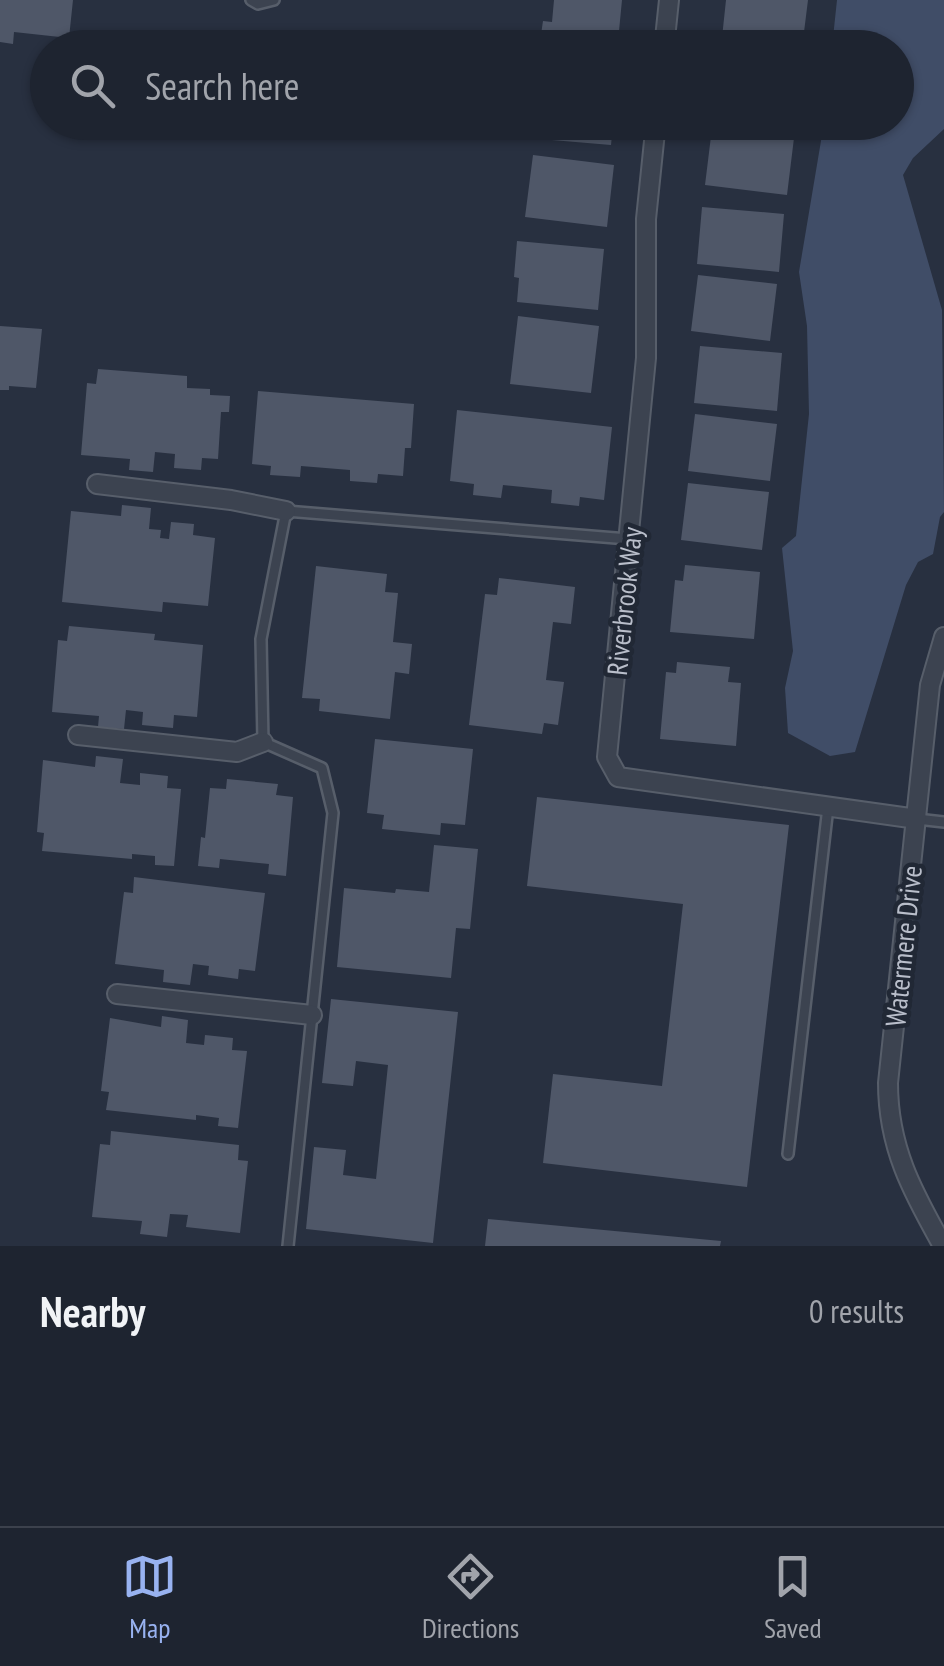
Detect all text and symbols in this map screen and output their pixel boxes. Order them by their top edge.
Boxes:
search box [30,30,914,140]
icon: search [65,58,120,113]
text: Search here [145,61,299,110]
street label: Riverbrook Way [598,525,650,677]
street label: Watermere Drive [876,864,930,1028]
text: Nearby [40,1284,145,1339]
text: 0 results [809,1290,904,1332]
tab: Map [122,1549,177,1646]
tab: Directions [422,1549,519,1646]
tab: Saved [764,1549,822,1646]

